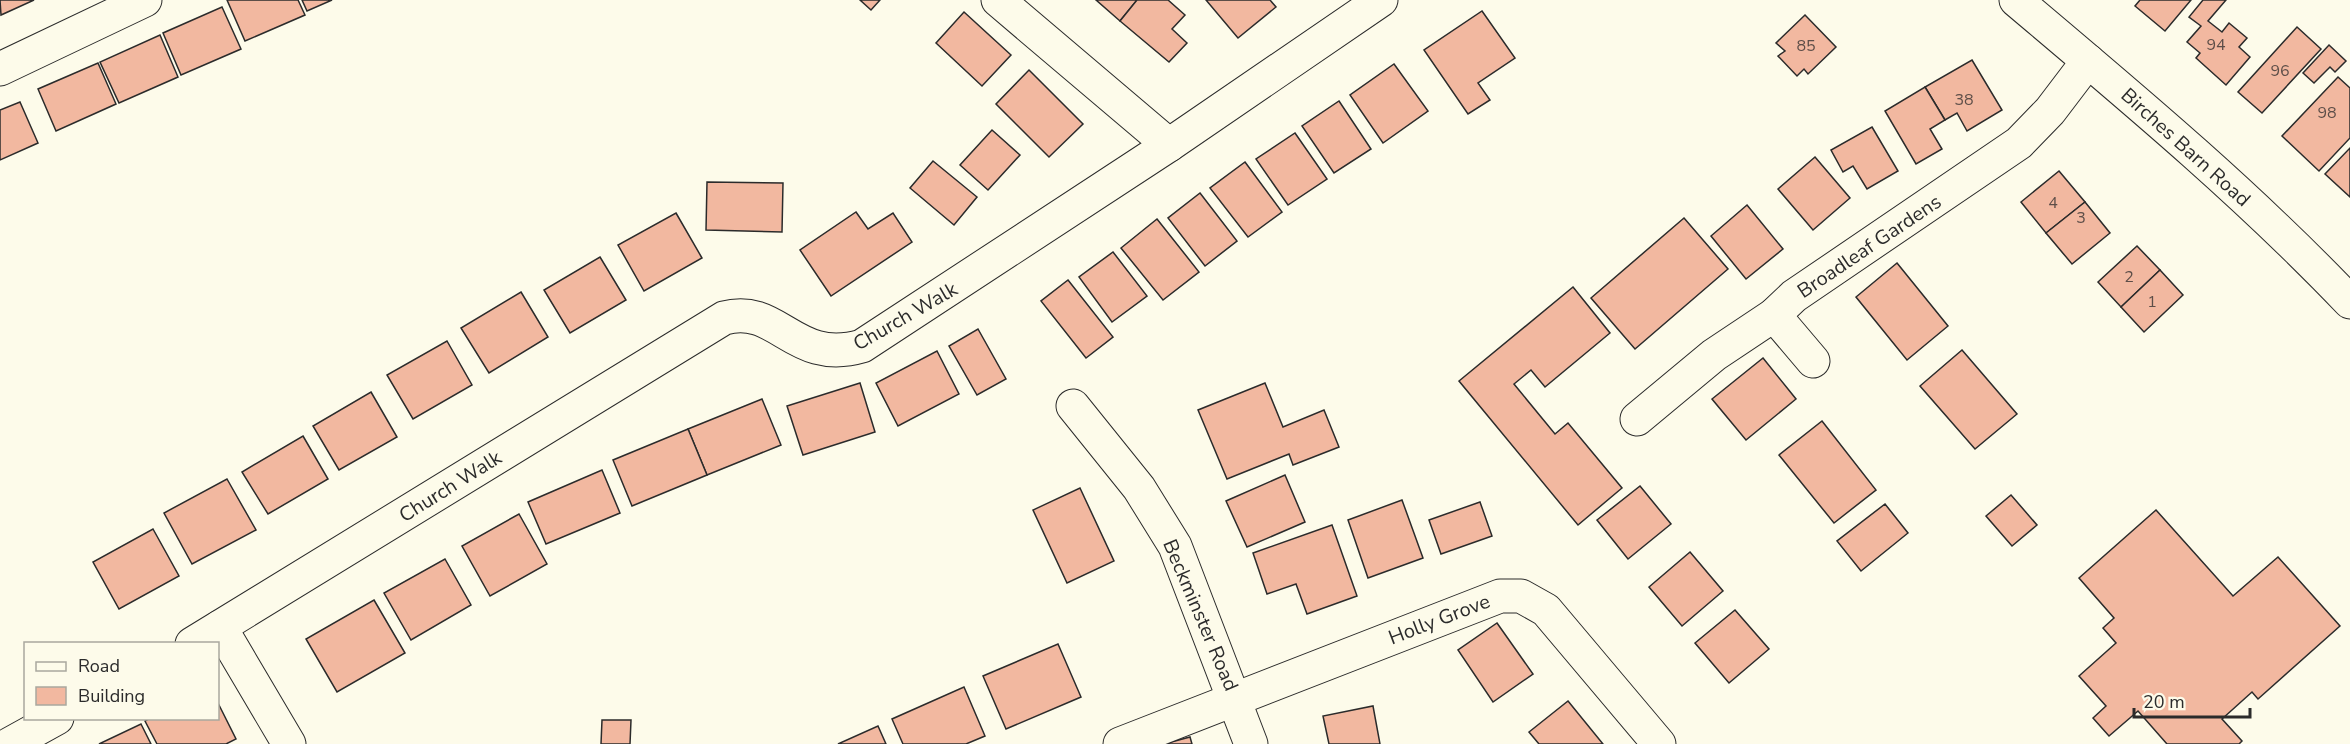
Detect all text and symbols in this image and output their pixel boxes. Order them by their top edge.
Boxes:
house number: 94 [2206,34,2226,56]
house number: 85 [1796,35,1816,57]
house number: 96 [2270,60,2290,82]
street label: Birches Barn Road [2115,82,2256,213]
house number: 38 [1954,89,1974,111]
house number: 98 [2317,102,2337,124]
street label: Broadleaf Gardens [1792,188,1947,305]
house number: 4 [2048,192,2058,214]
house number: 3 [2076,207,2086,229]
house number: 2 [2124,266,2134,288]
street label: Church Walk [848,275,963,357]
house number: 1 [2147,291,2157,313]
street label: Church Walk [394,444,508,529]
street label: Beckminster Road [1156,535,1245,695]
street label: Holly Grove [1385,588,1494,651]
legend [24,642,219,720]
text: Road [78,654,120,678]
scale bar [2134,681,2250,719]
text: Building [78,684,145,708]
text: 20 m [2143,690,2185,714]

